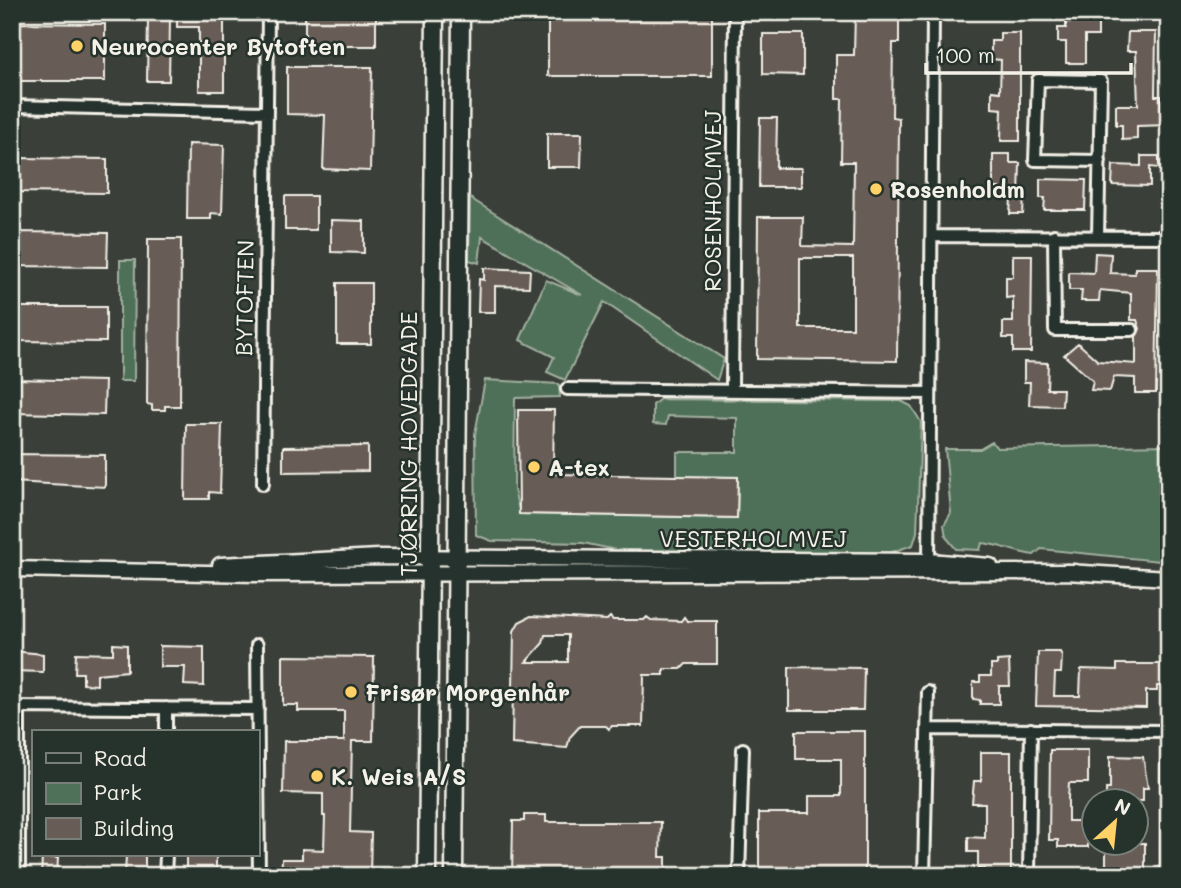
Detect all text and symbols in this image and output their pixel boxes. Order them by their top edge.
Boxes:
place label: Neurocenter Bytoften [91,31,345,61]
scale bar [926,32,1130,76]
marker: Neurocenter Bytoften [69,38,85,54]
text: 100 m [936,41,995,68]
street label: ROSENHOLMVEJ [697,110,727,292]
place label: Rosenholdm [890,174,1025,204]
marker: Rosenholdm [868,181,884,197]
street label: BYTOFTEN [228,240,260,356]
street label: TJØRRING HOVEDGADE [393,312,423,576]
place label: A-tex [548,452,610,482]
marker: A-tex [526,459,542,475]
street label: VESTERHOLMVEJ [659,523,847,553]
place label: Frisør Morgenhår [365,677,570,707]
marker: Frisør Morgenhår [343,684,359,700]
legend [32,730,259,856]
text: Road [94,744,146,771]
place label: K. Weis A/S [331,761,466,791]
marker: K. Weis A/S [309,768,325,784]
text: Park [94,778,142,805]
north arrow [1080,786,1150,856]
text: N [1111,792,1135,821]
text: Building [94,814,174,841]

